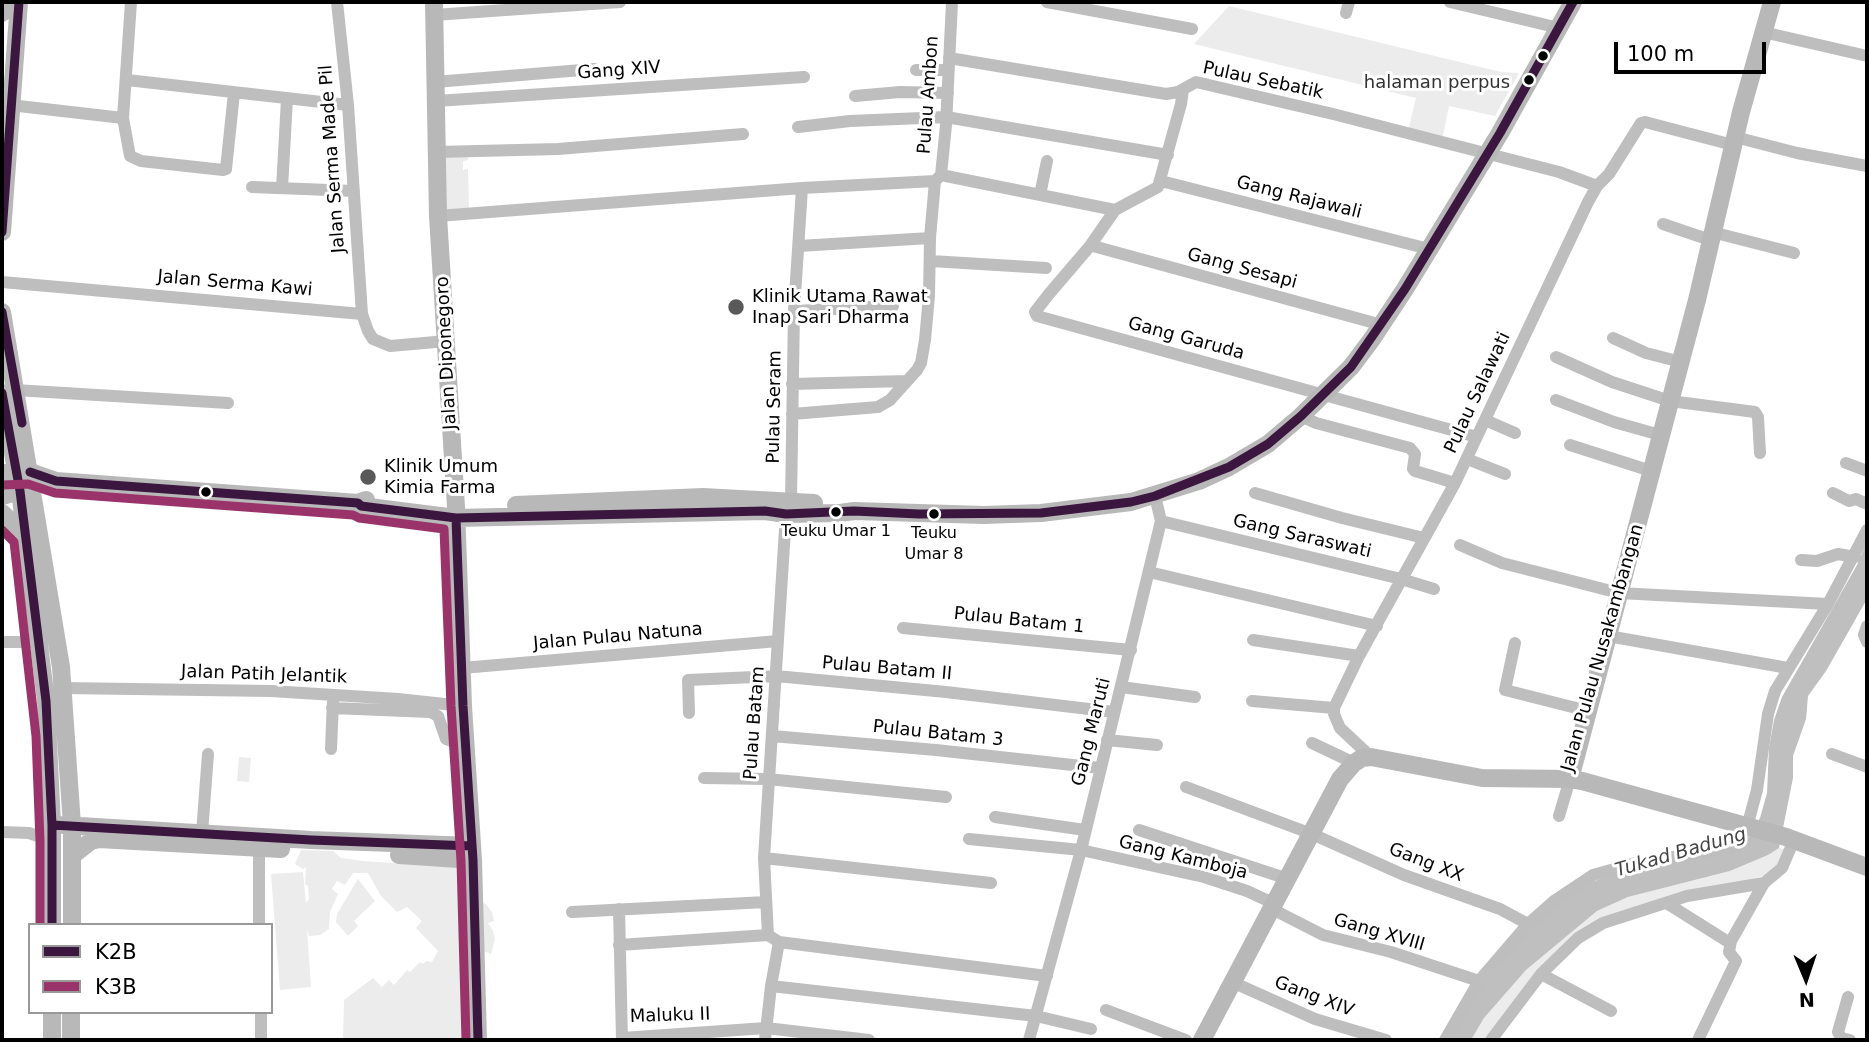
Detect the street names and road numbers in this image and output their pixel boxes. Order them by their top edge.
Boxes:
street label: Pulau Ambon [914,35,944,155]
street label: Gang XIV [577,57,661,85]
street label: Pulau Sebatik [1201,58,1325,104]
street label: Jalan Serma Made Pil [316,64,350,254]
street label: Gang Rajawali [1234,172,1364,224]
street label: Gang Sesapi [1185,244,1299,294]
street label: Jalan Serma Kawi [157,266,313,302]
street label: Jalan Diponegoro [432,276,462,430]
street label: Gang Garuda [1125,313,1247,365]
street label: Pulau Salawati [1440,329,1516,457]
street label: Pulau Seram [763,350,787,464]
street label: Gang Saraswati [1231,511,1373,563]
street label: Jalan Pulau Nusakambangan [1557,522,1649,774]
street label: Pulau Batam 1 [953,603,1085,639]
street label: Jalan Pulau Natuna [532,619,704,655]
street label: Pulau Batam II [821,653,953,685]
street label: Jalan Patih Jelantik [181,661,347,689]
street label: Pulau Batam [740,665,770,781]
street label: Gang Maruti [1068,676,1116,788]
street label: Pulau Batam 3 [872,716,1004,752]
street label: Gang Kamboja [1116,832,1250,884]
street label: Gang XX [1386,839,1466,887]
street label: Gang XVIII [1331,910,1427,956]
street label: Gang XIV [1271,972,1357,1022]
street label: Maluku II [629,1004,711,1028]

